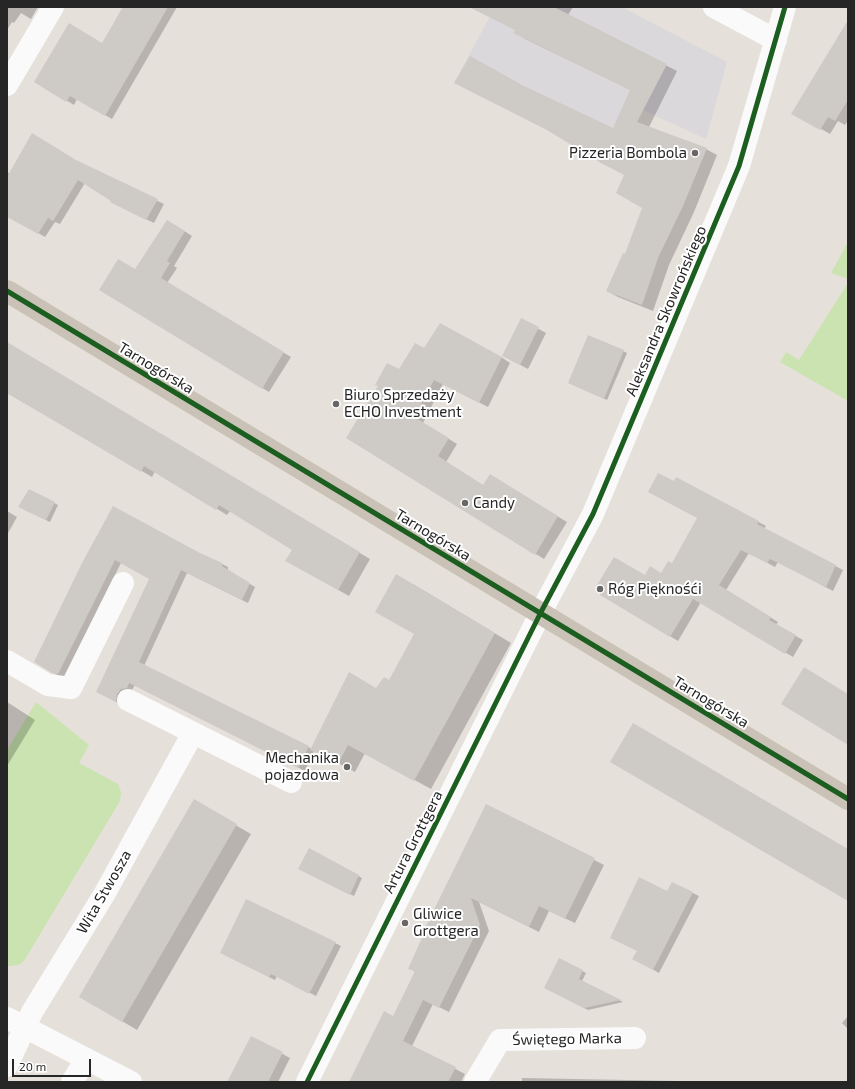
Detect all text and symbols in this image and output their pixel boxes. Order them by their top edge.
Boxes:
place label: Pizzeria Bombola [569,144,687,162]
marker: Pizzeria Bombola [690,148,700,158]
street label: Aleksandra Skowrońskiego [622,223,710,399]
street label: Tarnogórska [115,338,197,398]
place label: Biuro Sprzedaży ECHO Investment [344,386,462,421]
marker: Biuro Sprzedaży ECHO Investment [331,399,341,409]
place label: Candy [473,494,515,512]
marker: Candy [460,498,470,508]
street label: Tarnogórska [392,505,474,565]
place label: Róg Pięknośći [608,580,702,598]
marker: Róg Pięknośći [595,584,605,594]
street label: Tarnogórska [670,672,752,732]
place label: Mechanika pojazdowa [265,749,339,784]
marker: Mechanika pojazdowa [342,762,352,772]
street label: Artura Grottgera [379,788,447,896]
street label: Wita Stwosza [73,847,135,937]
place label: Gliwice Grottgera [413,905,479,940]
marker: Gliwice Grottgera [400,918,410,928]
street label: Świętego Marka [512,1029,622,1049]
scale bar [14,1051,93,1077]
text: 20 m [19,1059,46,1073]

